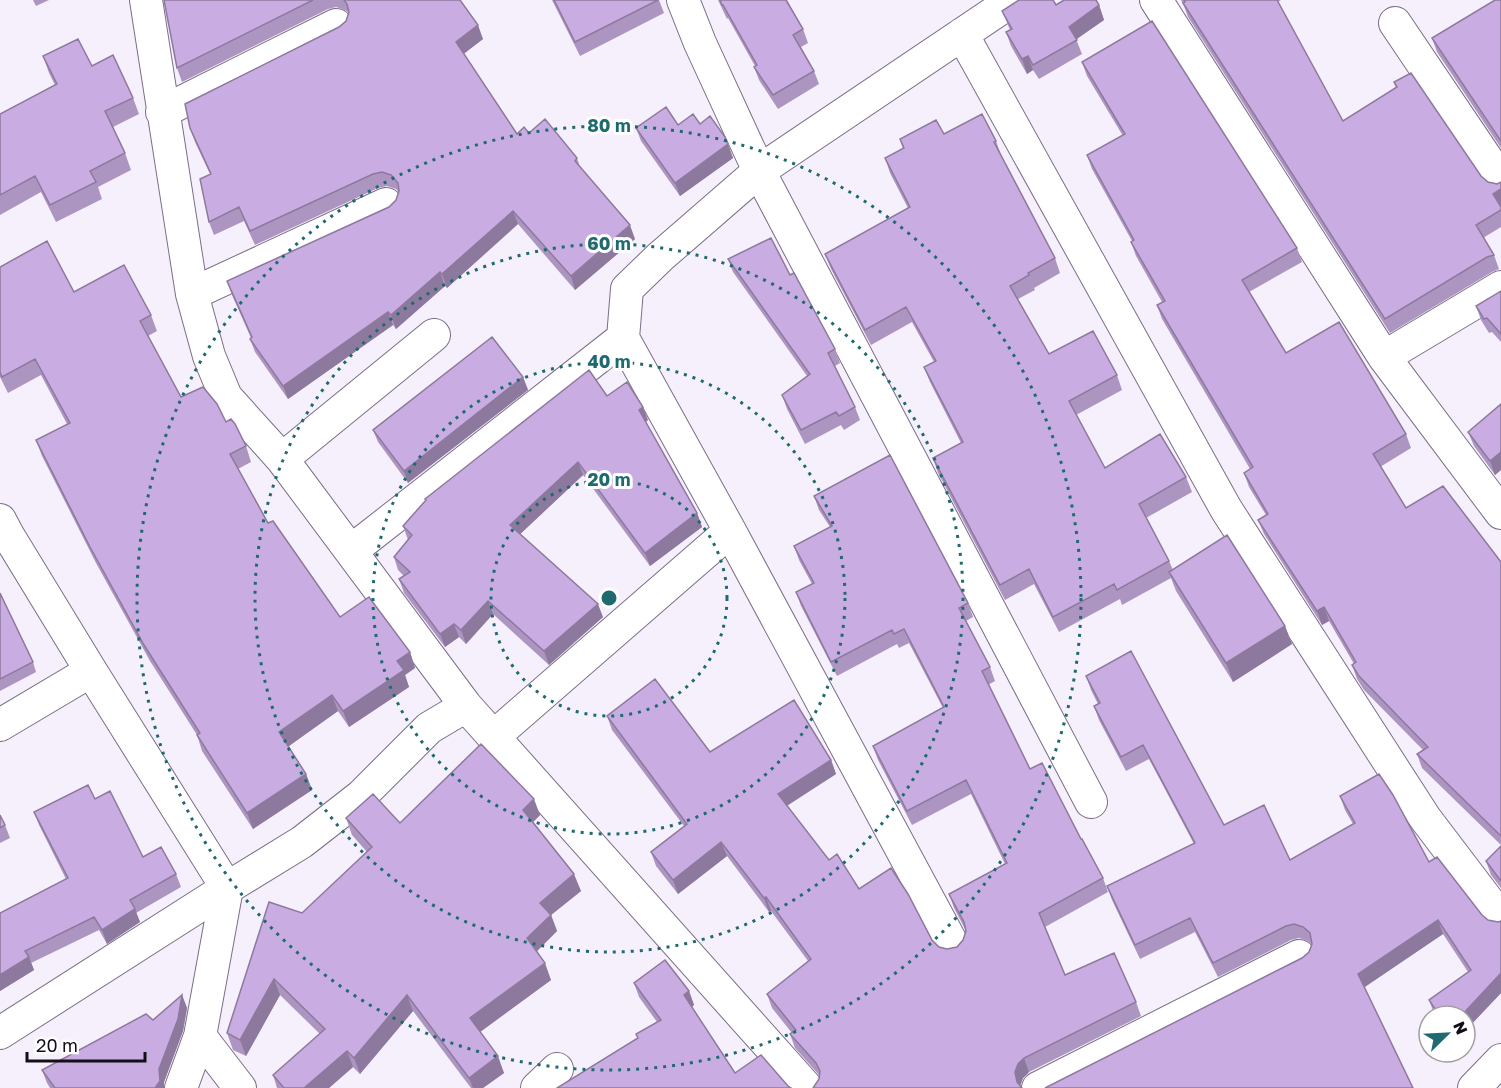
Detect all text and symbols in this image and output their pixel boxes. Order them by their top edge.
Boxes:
text: 80 m [587,114,631,136]
text: 60 m [587,232,631,254]
text: 40 m [587,350,631,372]
text: 20 m [588,468,630,490]
centre of rings [599,588,619,608]
north arrow [1417,1004,1477,1064]
text: N [1449,1018,1472,1038]
scale bar [27,1025,146,1063]
text: 20 m [36,1034,78,1056]

